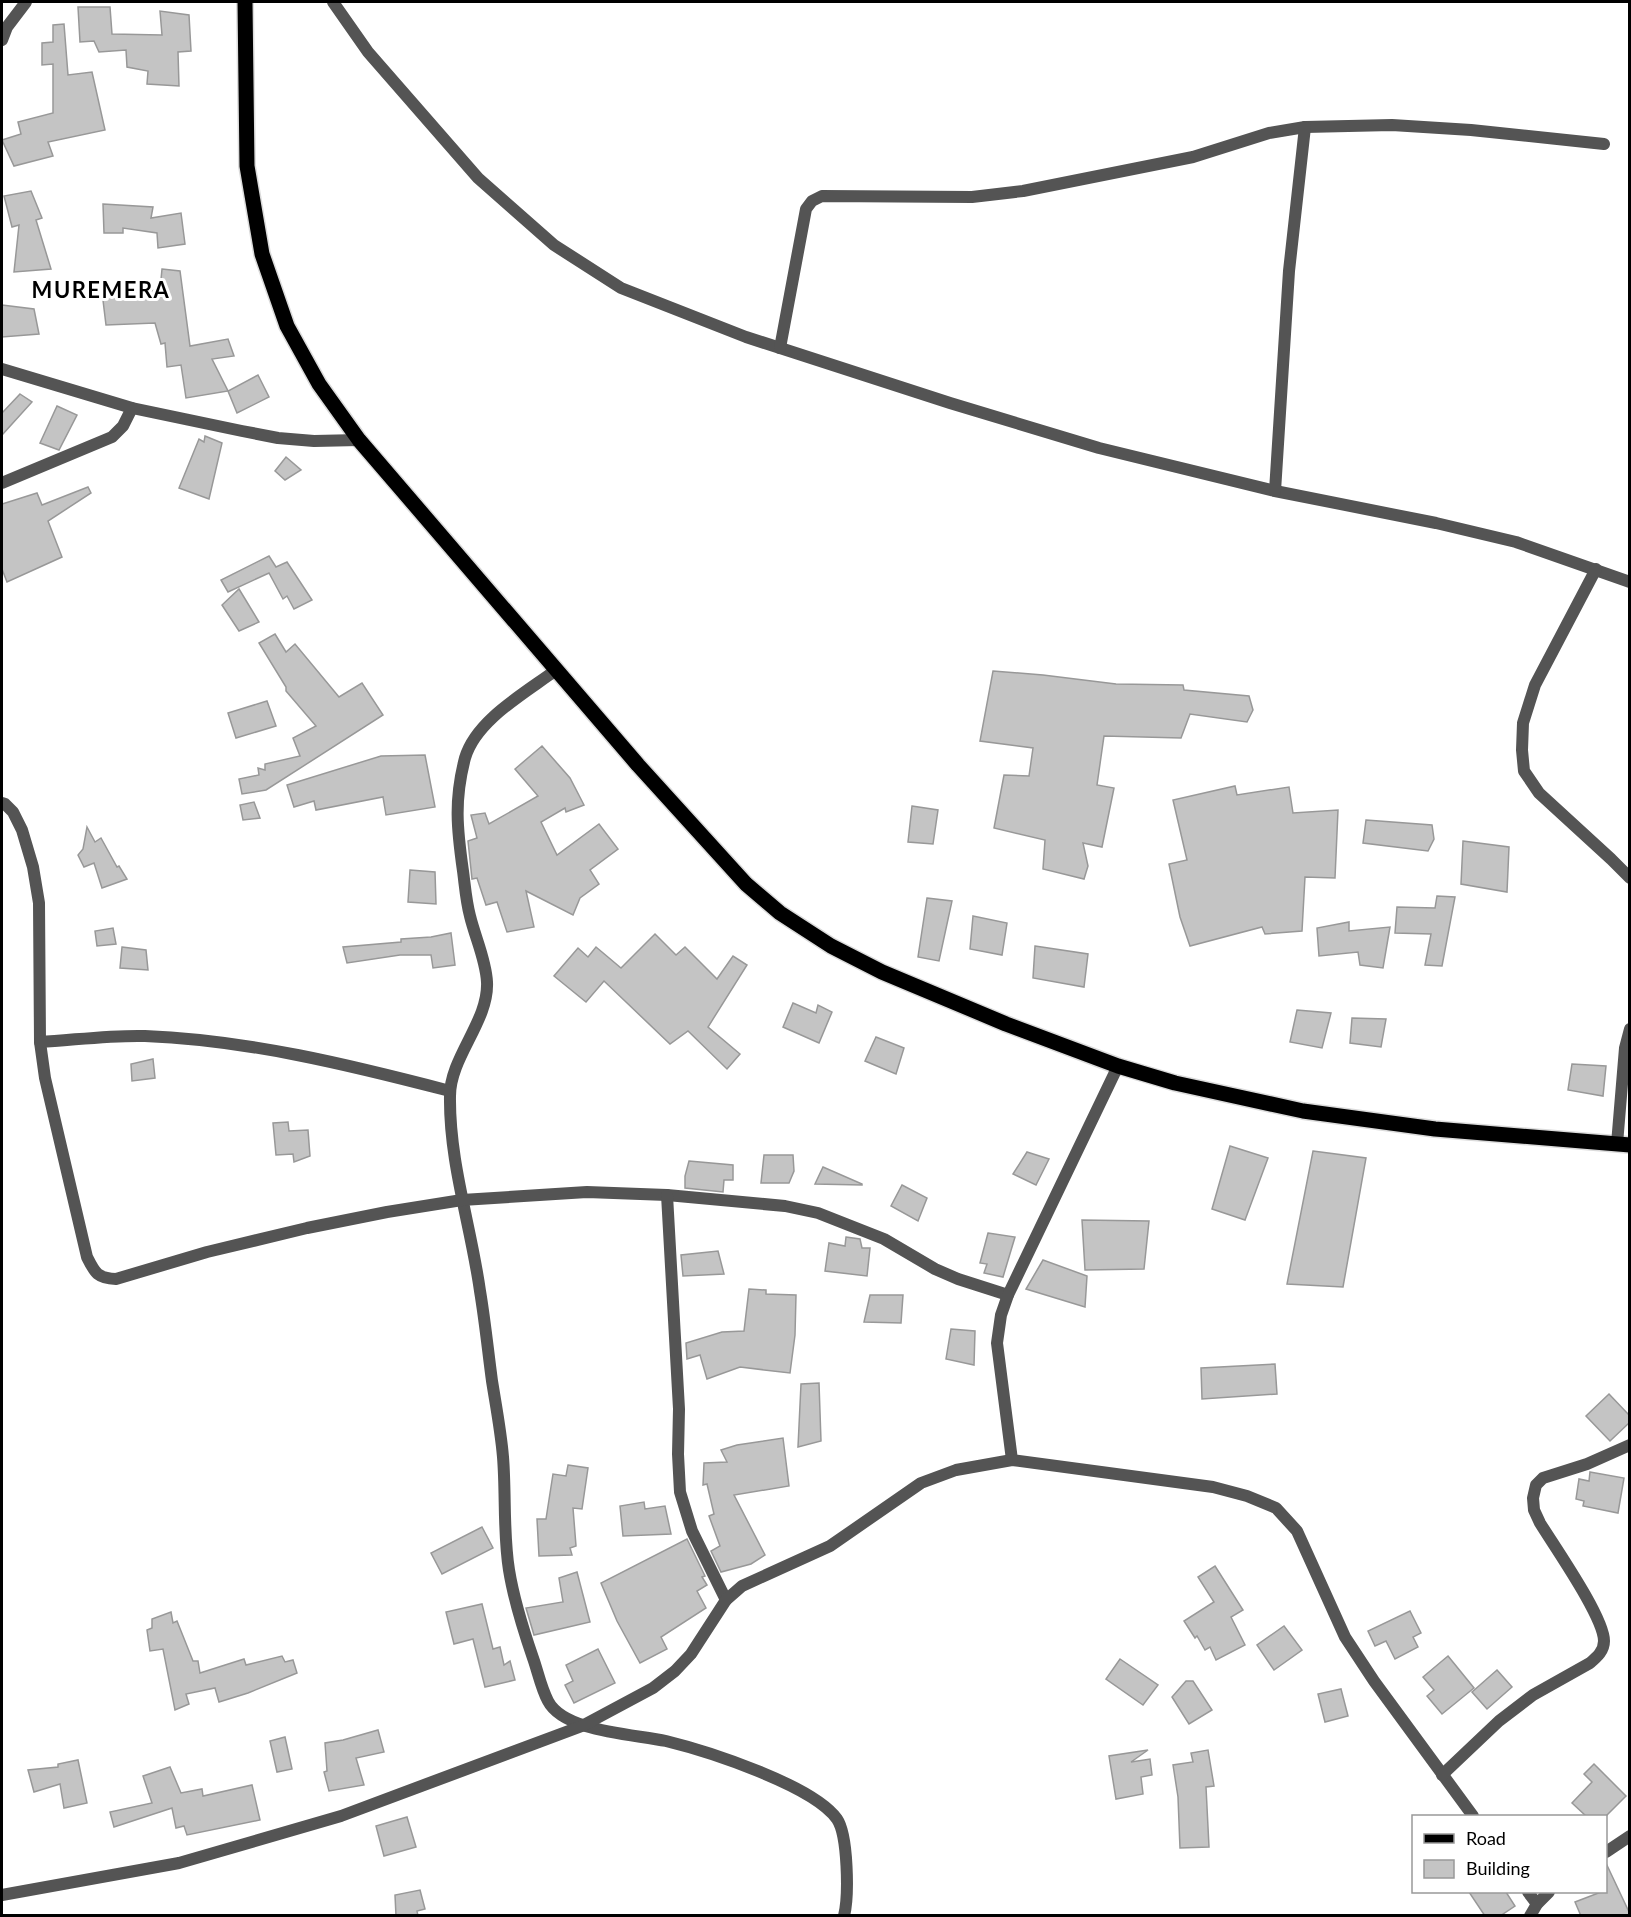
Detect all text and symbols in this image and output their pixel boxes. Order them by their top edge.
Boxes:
district label: MUREMERA [32,276,170,303]
legend [1412,1815,1607,1893]
text: Road [1466,1827,1506,1849]
text: Building [1466,1857,1530,1879]

